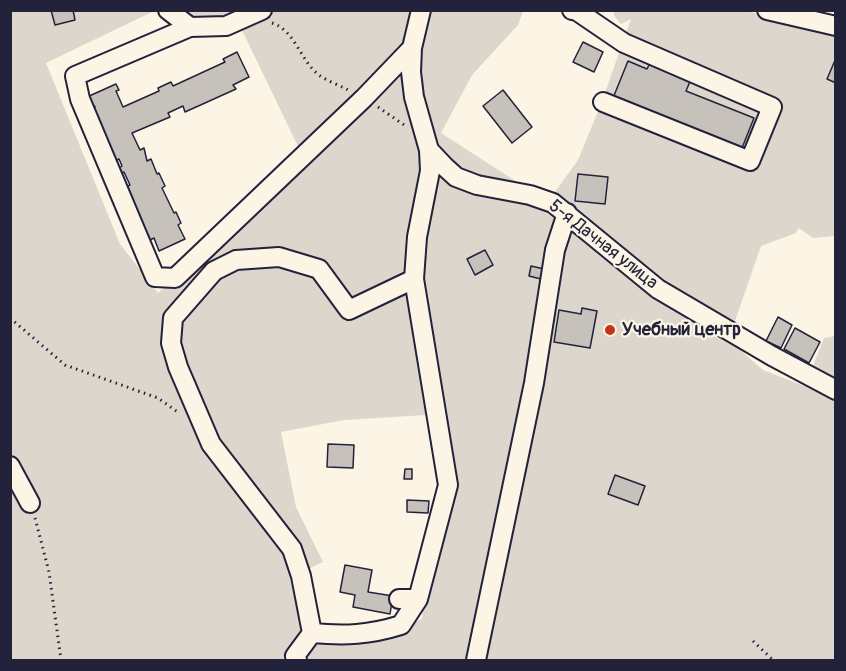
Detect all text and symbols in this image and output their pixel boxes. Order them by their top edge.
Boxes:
street label: 5-я Дачная улица [544,196,662,294]
place label: Учебный центр [622,319,741,341]
marker: Учебный центр [603,323,617,337]

